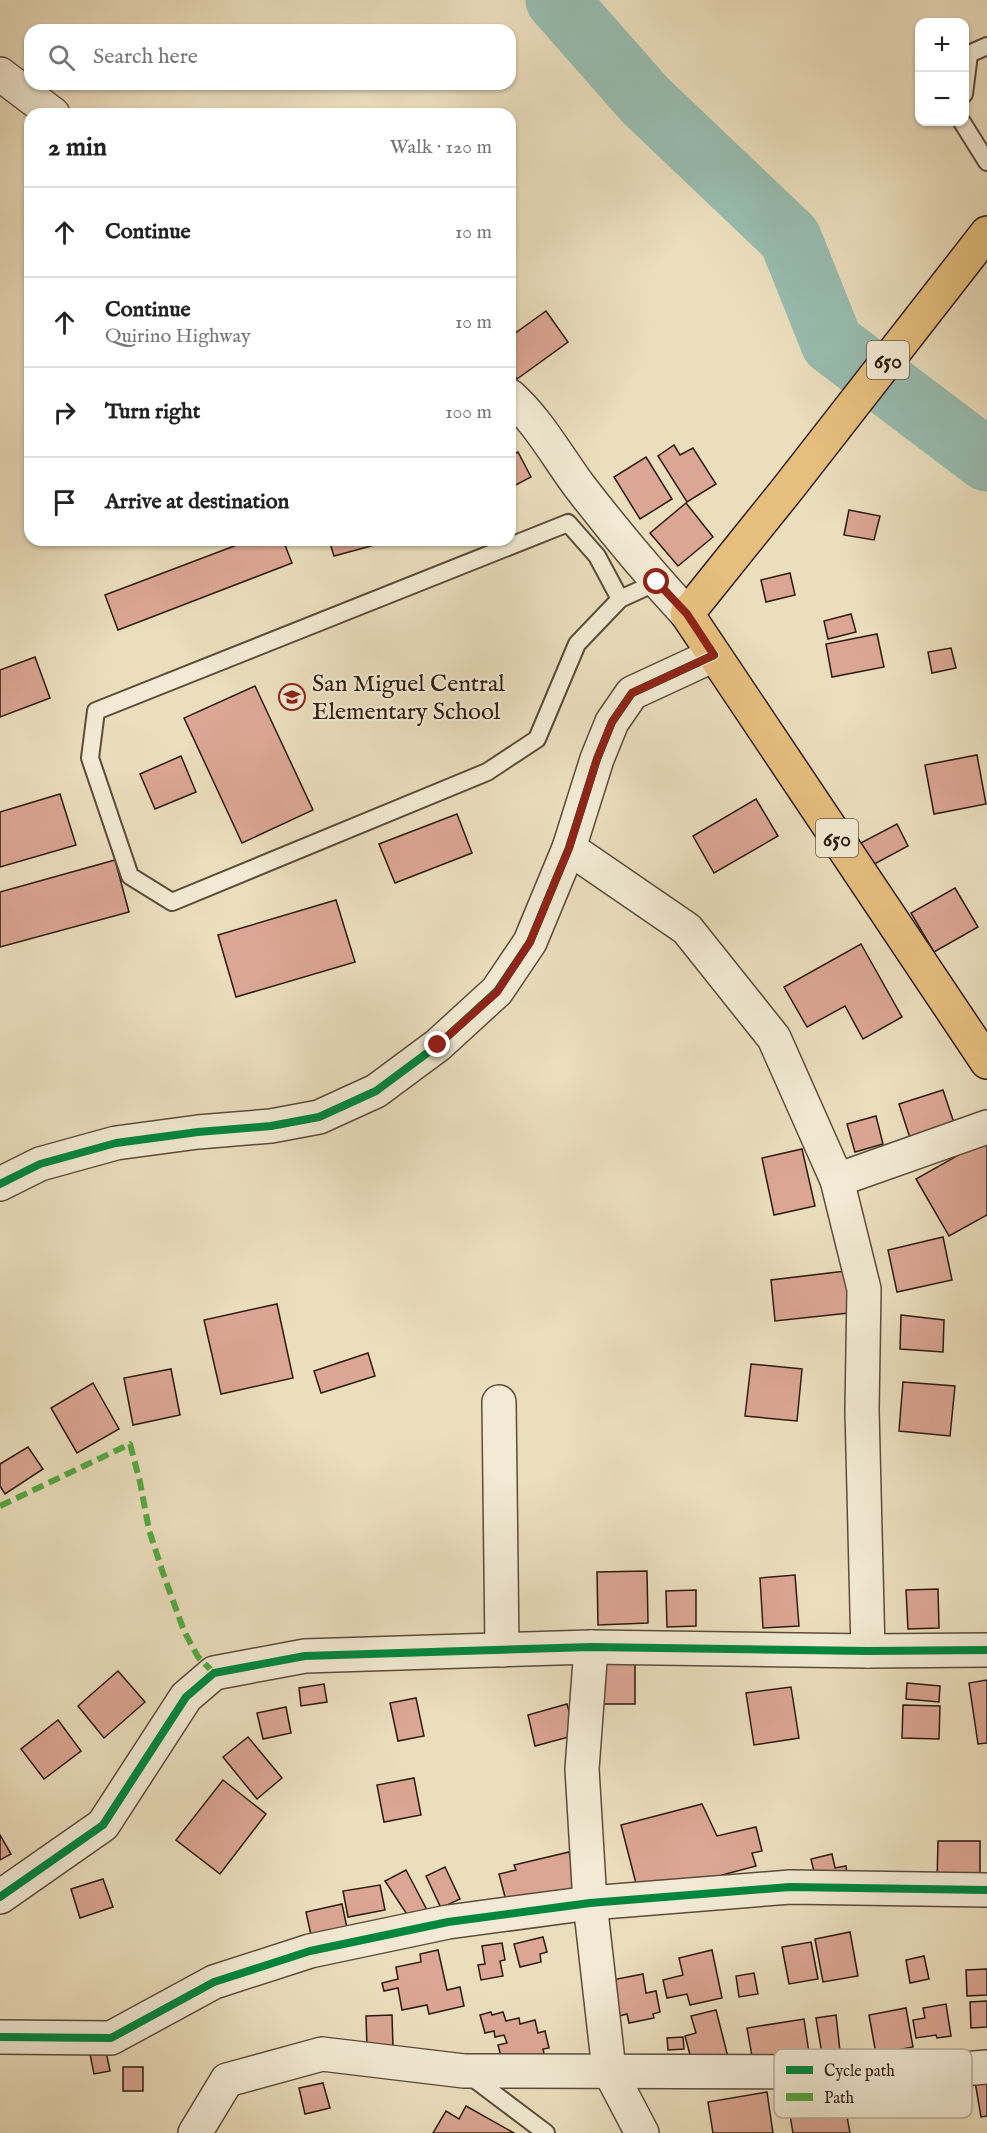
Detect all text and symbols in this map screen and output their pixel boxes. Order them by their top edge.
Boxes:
map controls [915,18,969,126]
button: + [915,18,969,72]
search box [24,24,516,90]
icon: search [45,41,78,74]
text: Search here [93,43,198,71]
button: − [915,72,969,126]
text: 2 min [48,131,107,164]
text: Walk · 120 m [390,135,492,160]
icon: ahead [48,216,81,249]
text: Continue [105,218,191,246]
text: 10 m [455,220,492,245]
text: Continue [105,296,191,324]
icon: ahead [48,306,81,339]
text: 10 m [455,310,492,335]
text: Quirino Highway [105,324,251,349]
road number: 650 [867,341,909,379]
icon: right [48,396,81,429]
text: Turn right [105,398,200,426]
text: 100 m [445,400,492,425]
icon: arrive [48,486,81,519]
text: Arrive at destination [105,488,289,516]
route start [643,568,669,594]
place label: San Miguel Central Elementary School [312,669,505,728]
school or university icon: San Miguel Central Elementary School [277,682,307,712]
road number: 650 [816,819,858,857]
route end [424,1031,450,1057]
legend [774,2049,972,2118]
text: Cycle path [824,2062,895,2082]
text: Path [824,2089,855,2109]

